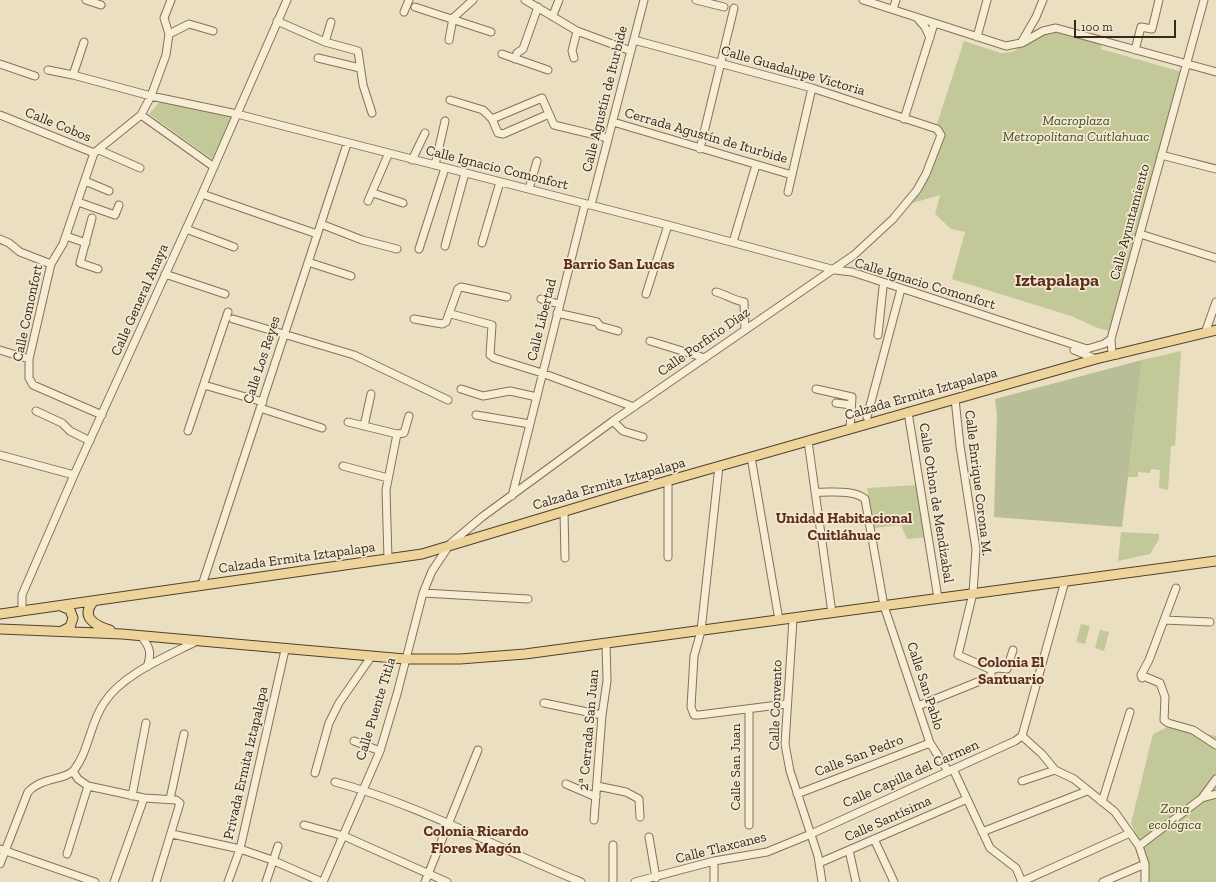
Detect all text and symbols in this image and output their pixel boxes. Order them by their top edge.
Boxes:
scale bar [1076,12,1178,38]
text: 100 m [1081,20,1113,34]
street label: Calle Agustín de Iturbide [579,24,631,174]
street label: Calle Guadalupe Victoria [719,42,867,100]
street label: Calle Cobos [22,104,94,146]
street label: Cerrada Agustín de Iturbide [622,105,790,167]
park label: Macroplaza Metropolitana Cuitlahuac [1003,113,1149,146]
street label: Calle Ignacio Comonfort [424,142,570,194]
street label: Calle Ayuntamiento [1106,162,1154,282]
street label: Calle General Anaya [108,241,172,359]
street label: Calle Ignacio Comonfort [852,255,998,313]
district label: Barrio San Lucas [563,256,675,274]
street label: Calle Comonfort [9,263,47,363]
district label: Iztapalapa [1015,270,1099,292]
street label: Calle Libertad [524,277,560,363]
street label: Calle Porfirio Díaz [655,304,753,380]
street label: Calle Los Reyes [240,314,284,406]
street label: Calzada Ermita Iztapalapa [843,364,999,424]
street label: Calle Enrique Corona M. [961,409,995,557]
street label: Calle Othon de Mendizabal [915,422,957,584]
street label: Calzada Ermita Iztapalapa [531,454,687,514]
district label: Unidad Habitacional Cuitláhuac [776,510,912,545]
street label: Calzada Ermita Iztapalapa [218,539,376,577]
street label: Calle San Pablo [903,640,947,732]
district label: Colonia El Santuario [978,654,1044,689]
street label: Calle Puente Titla [352,656,400,762]
street label: Calle Convento [766,659,786,751]
street label: 2ª Cerrada San Juan [575,669,603,791]
street label: Privada Ermita Iztapalapa [220,685,272,841]
street label: Calle San Juan [728,723,744,811]
street label: Calle San Pedro [812,731,906,781]
street label: Calle Capilla del Carmen [840,736,982,812]
street label: Calle Santísima [842,792,934,846]
park label: Zona ecológica [1148,801,1202,834]
district label: Colonia Ricardo Flores Magón [423,823,529,858]
street label: Calle Tlaxcanes [674,829,768,867]

